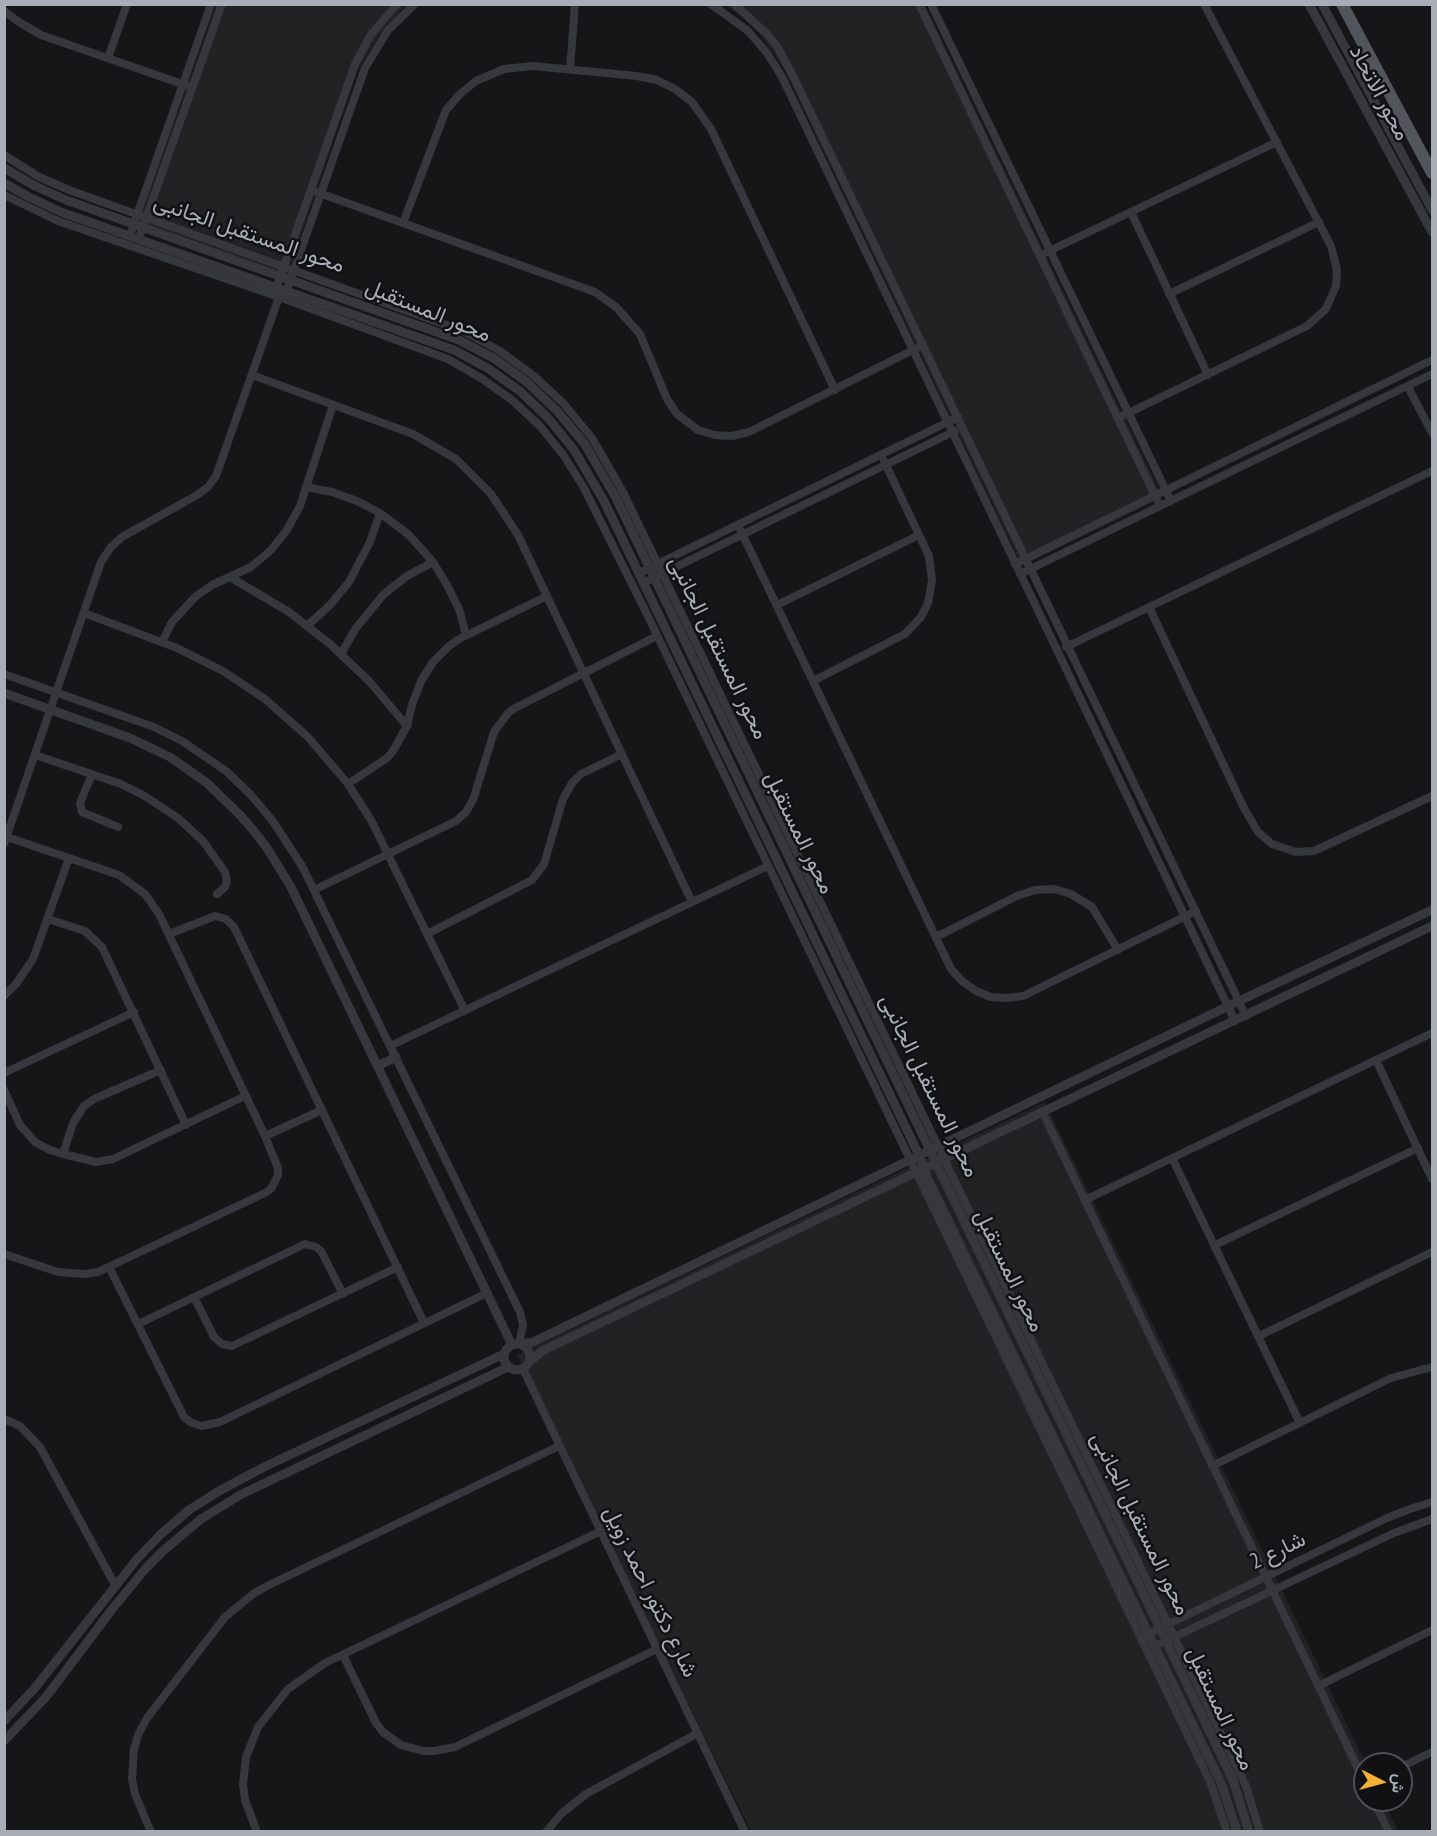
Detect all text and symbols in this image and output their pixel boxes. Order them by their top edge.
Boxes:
street label: محور الاتحاد [1343,41,1415,145]
street label: محور المستقبل الجانبى [150,189,348,279]
street label: محور المستقبل [361,274,495,348]
street label: محور المستقبل الجانبى [662,552,774,744]
street label: محور المستقبل [758,767,840,899]
street label: محور المستقبل الجانبى [873,990,985,1182]
street label: محور المستقبل [968,1205,1050,1337]
street label: محور المستقبل الجانبى [1084,1428,1196,1620]
street label: شارع دكتور احمد زويل [597,1502,703,1682]
street label: شارع 2 [1246,1526,1310,1576]
street label: محور المستقبل [1180,1643,1260,1775]
north arrow [1353,1752,1413,1812]
text: ش [1388,1773,1410,1794]

